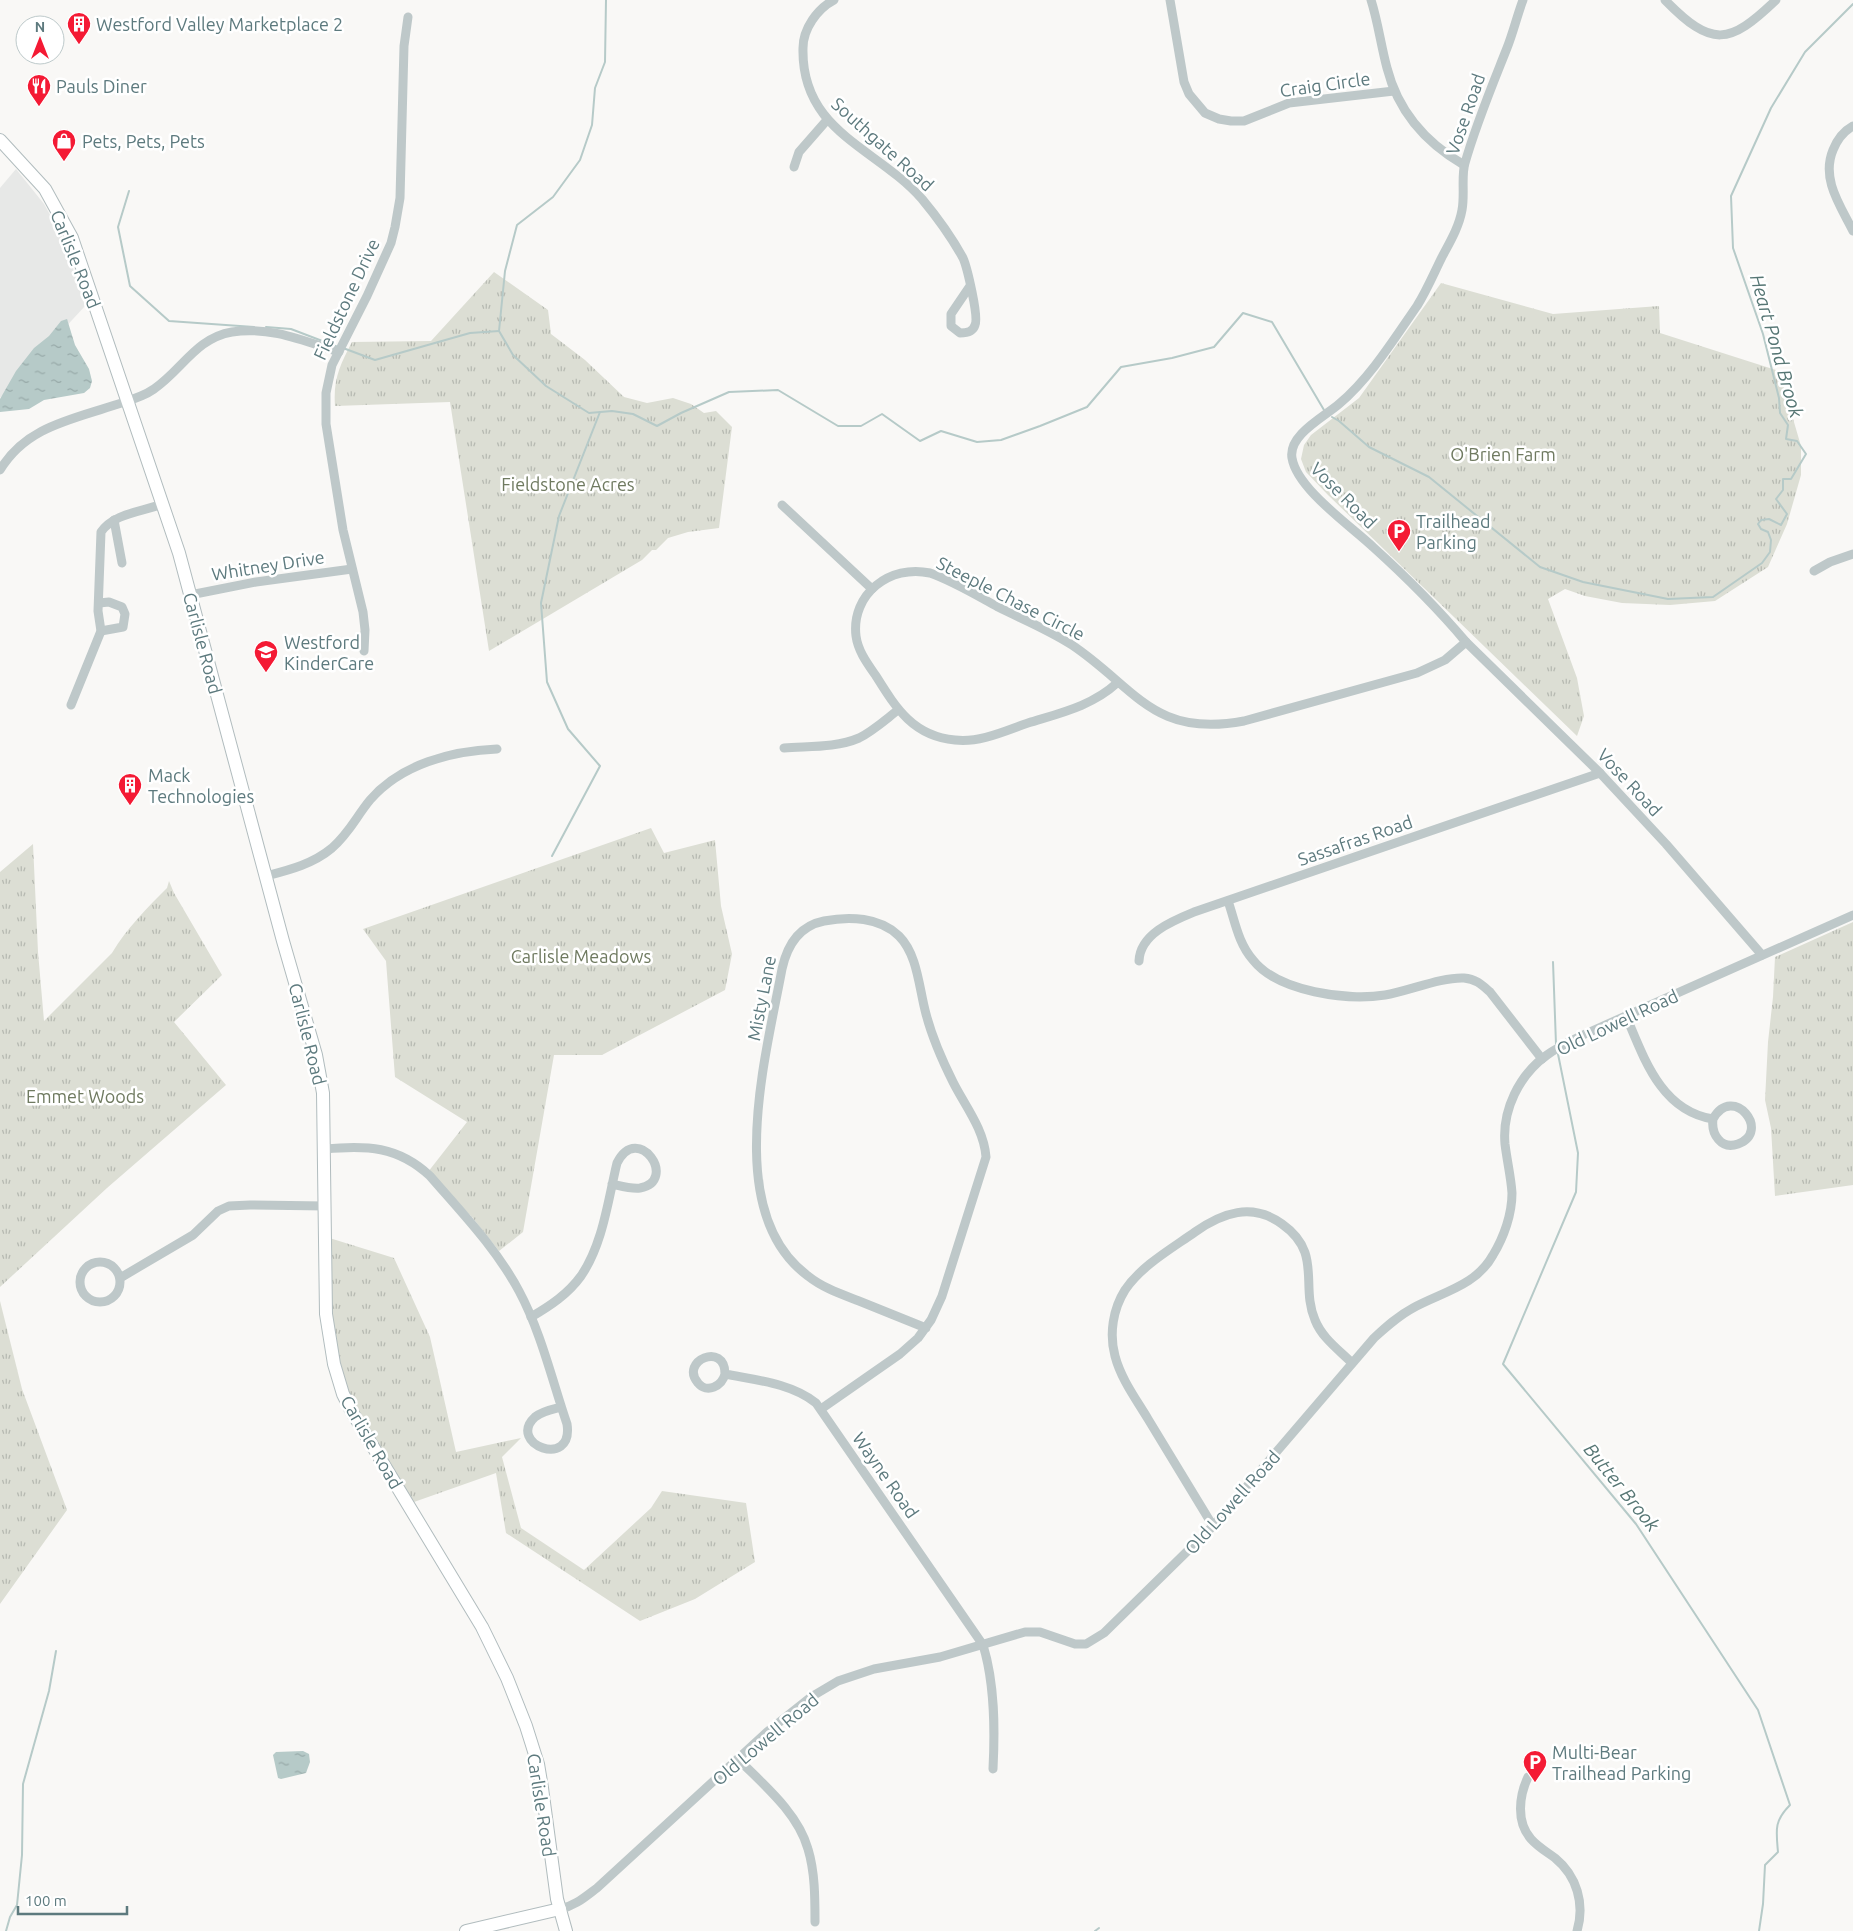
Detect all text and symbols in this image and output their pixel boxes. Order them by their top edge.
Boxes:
building icon: Westford Valley Marketplace 2 [66,11,92,45]
place label: Westford Valley Marketplace 2 [96,14,343,34]
north arrow [15,15,65,65]
text: N [35,19,45,35]
street label: Craig Circle [1278,68,1372,100]
street label: Vose Road [1442,71,1488,157]
restaurant icon: Pauls Diner [26,73,52,107]
place label: Pauls Diner [56,76,147,96]
street label: Southgate Road [828,93,938,195]
shop icon: Pets, Pets, Pets [51,128,77,162]
place label: Pets, Pets, Pets [82,131,205,151]
street label: Carlisle Road [47,207,105,311]
street label: Fieldstone Drive [309,235,383,363]
water label: Heart Pond Brook [1746,272,1808,420]
park label: O'Brien Farm [1450,444,1556,464]
street label: Vose Road [1307,458,1381,532]
park label: Fieldstone Acres [501,474,635,494]
place label: Trailhead Parking [1416,511,1491,552]
parking icon: Trailhead Parking [1386,518,1412,552]
street label: Whitney Drive [210,546,326,584]
street label: Steeple Chase Circle [934,552,1088,644]
street label: Carlisle Road [180,590,226,696]
place label: Westford KinderCare [284,632,374,673]
school or university icon: Westford KinderCare [253,639,279,673]
street label: Vose Road [1594,744,1666,820]
place label: Mack Technologies [148,765,254,806]
building icon: Mack Technologies [117,772,143,806]
street label: Sassafras Road [1295,811,1415,869]
park label: Carlisle Meadows [511,946,651,966]
street label: Misty Lane [743,954,779,1042]
street label: Carlisle Road [286,981,330,1087]
street label: Old Lowell Road [1553,985,1681,1059]
park label: Emmet Woods [26,1086,144,1106]
street label: Carlisle Road [337,1392,407,1492]
street label: Wayne Road [849,1428,923,1522]
water label: Butter Brook [1580,1438,1664,1536]
street label: Old Lowell Road [1180,1446,1284,1558]
street label: Old Lowell Road [708,1689,822,1789]
place label: Multi-Bear Trailhead Parking [1552,1742,1691,1783]
parking icon: Multi-Bear Trailhead Parking [1522,1749,1548,1783]
street label: Carlisle Road [524,1752,560,1858]
scale bar [18,1884,126,1916]
text: 100 m [25,1892,67,1909]

